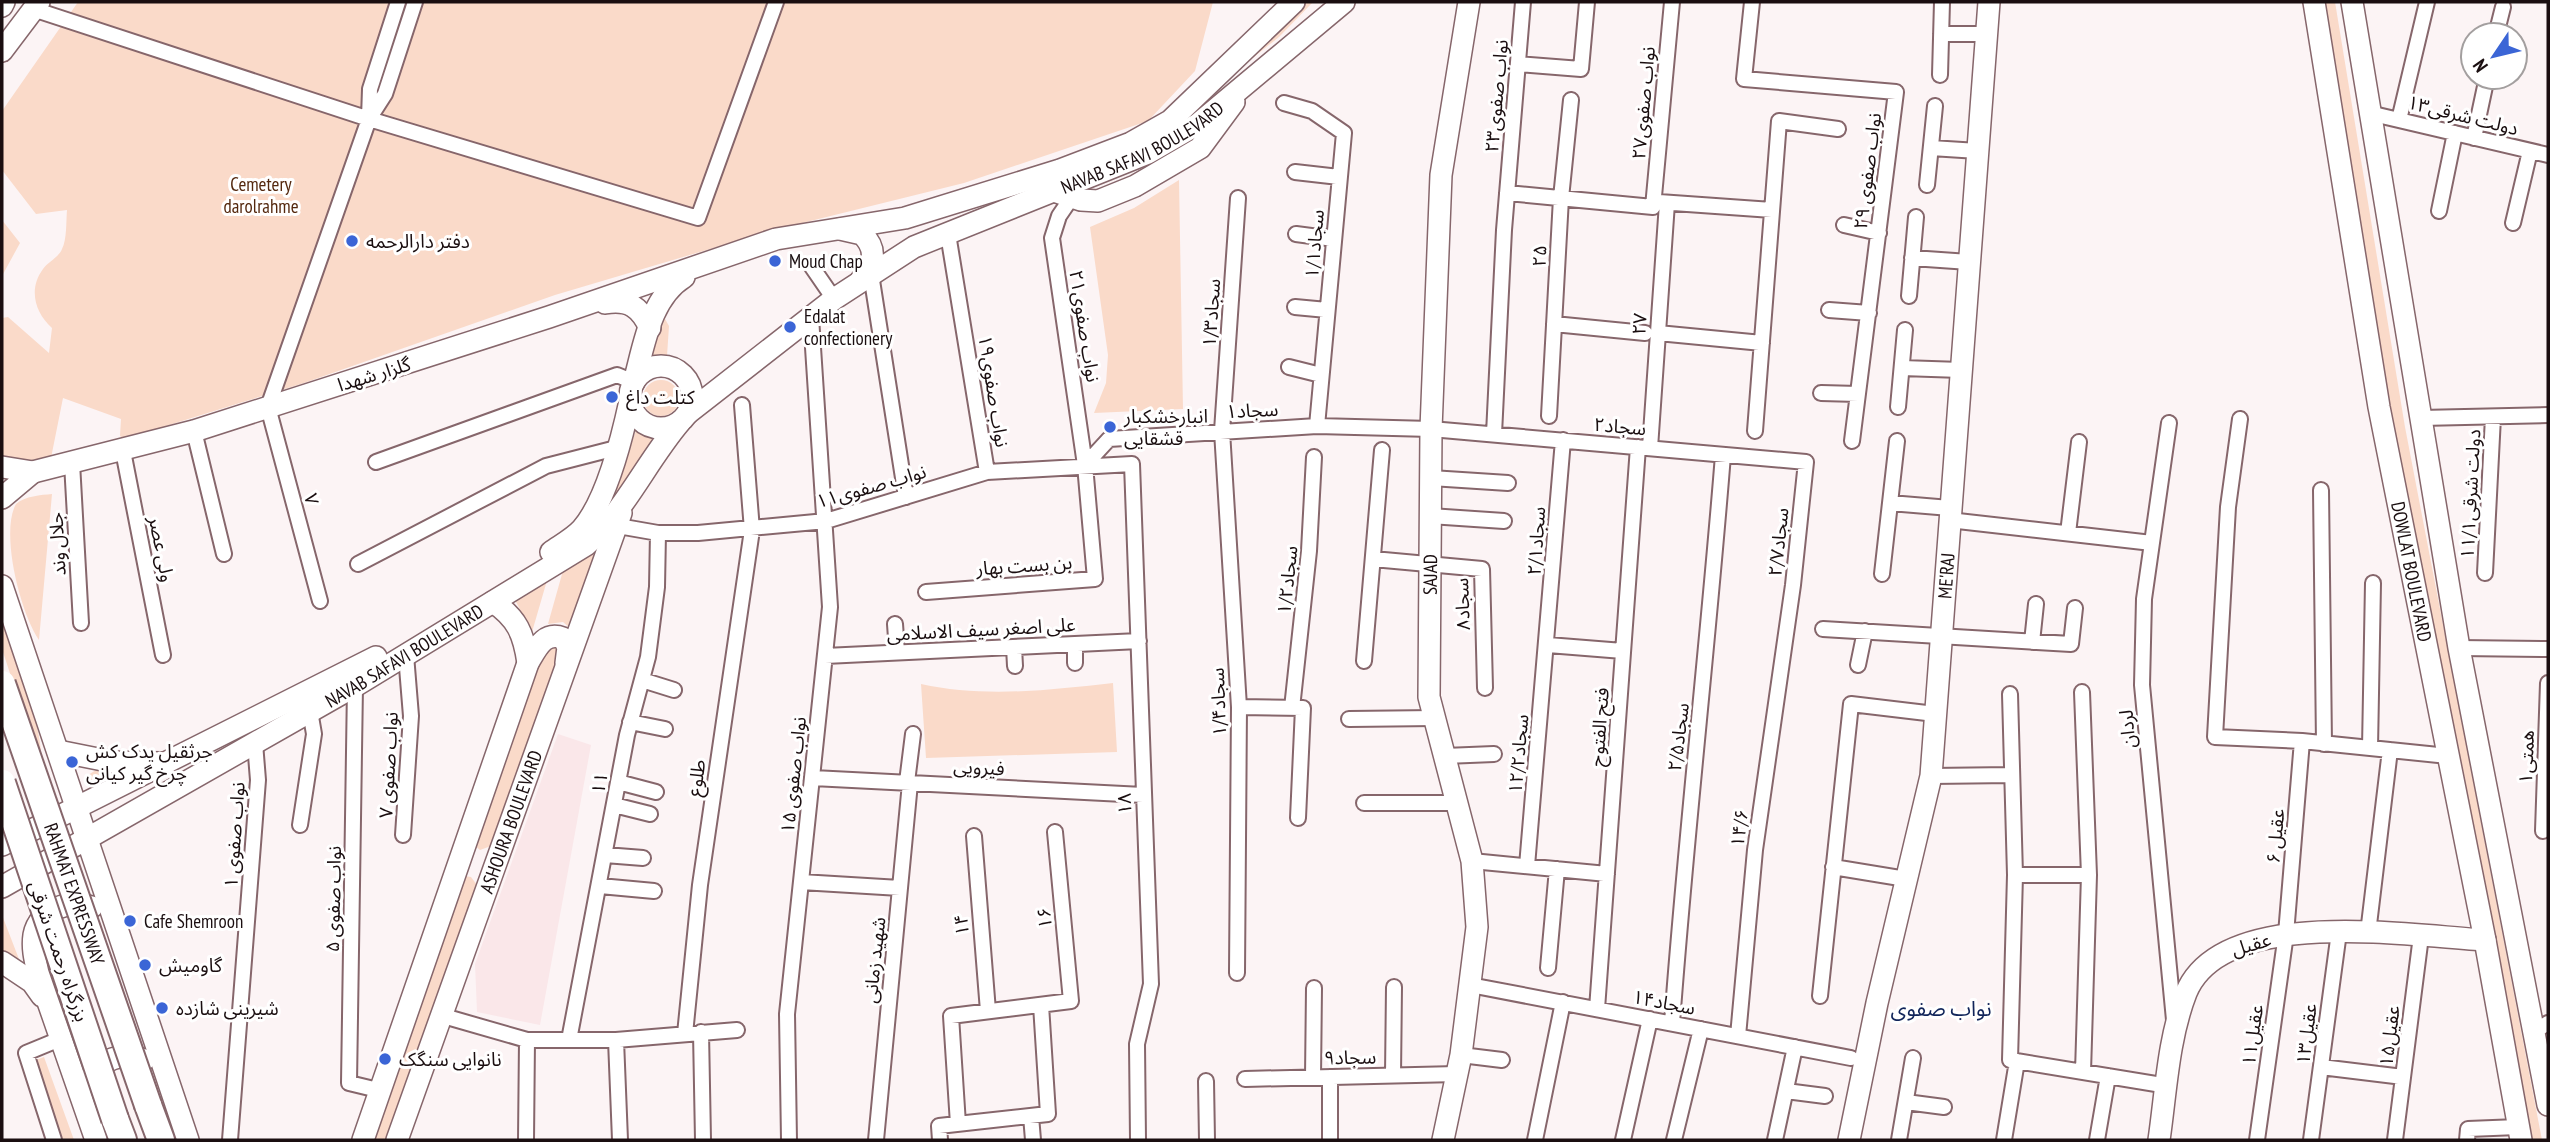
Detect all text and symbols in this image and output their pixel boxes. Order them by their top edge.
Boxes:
north arrow [2459,21,2529,91]
street label: ۲۳نواب صفوی [1479,39,1513,153]
street label: ۲۷نواب صفوی [1626,46,1660,160]
text: N [2467,55,2493,77]
street label: ۱۳دولت شرقی [2405,90,2521,140]
street label: NAVAB SAFAVI BOULEVARD [1057,96,1228,199]
street label: نواب صفوی ۲۹ [1848,111,1886,231]
park label: Cemetery darolrahme [223,172,299,218]
street label: ۱/۱سجاد [1299,209,1329,279]
place label: دفتر دارالرحمه [366,229,470,253]
marker: دفتر دارالرحمه [344,233,360,249]
street label: ۲۵ [1526,245,1552,267]
place label: Moud Chap [789,249,863,273]
marker: Moud Chap [767,253,783,269]
street label: ۲۱نواب صفوی [1064,268,1106,384]
street label: ۱/۳سجاد [1197,278,1225,348]
place label: Edalat confectionery [804,304,893,350]
street label: ۲۷ [1626,312,1652,336]
marker: Edalat confectionery [782,319,798,335]
street label: ۱۹نواب صفوی [973,333,1015,449]
street label: گلزار شهدا [335,351,415,396]
place label: کتلت داغ [626,385,696,411]
marker: کتلت داغ [604,389,620,405]
street label: ۱سجاد [1225,397,1279,423]
place label: انبارخشکبار قشقایی [1123,404,1208,450]
street label: ۲سجاد [1593,412,1647,440]
marker: انبارخشکبار قشقایی [1102,419,1118,435]
street label: ۱۱/۱دولت شرقی [2455,429,2485,559]
street label: ۱۱نواب صفوی [813,459,929,513]
street label: ۷ [299,491,325,507]
street label: DOWLAT BOULEVARD [2386,499,2437,644]
street label: ۲/۱سجاد [1522,506,1550,576]
street label: سجاد۲/۷ [1762,506,1794,578]
street label: جلال وند [43,512,71,576]
street label: ولی عصر [144,513,180,584]
street label: ۱/۲سجاد [1271,544,1303,616]
street label: بن بست بهار [974,550,1073,580]
street label: ME'RAJ [1932,552,1960,600]
street label: SAJAD [1418,554,1442,595]
street label: ۸سجاد [1449,577,1475,631]
street label: NAVAB SAFAVI BOULEVARD [321,599,488,713]
street label: علی اصغر سیف الاسلامی [886,612,1076,646]
street label: ۱/۴سجاد [1205,667,1231,737]
street label: فتح الفتوح [1584,687,1617,767]
street label: ۲/۵سجاد [1662,701,1694,773]
street label: لردان [2113,709,2141,749]
street label: نواب صفوی ۷ [373,711,403,819]
street label: ۱۲/۲سجاد [1503,713,1533,795]
street label: نواب صفوی ۱۵ [775,715,811,835]
street label: ۱همتی [2513,730,2539,784]
place label: جرثقیل یدک کش چرخ گیر کیانی [86,739,213,787]
street label: ASHOURA BOULEVARD [474,747,547,897]
marker: جرثقیل یدک کش چرخ گیر کیانی [64,754,80,770]
street label: فیرویی [953,754,1005,780]
street label: طلوع [682,758,712,798]
street label: ۱۱ [585,770,613,796]
street label: نواب صفوی ۱ [218,781,250,889]
street label: ۱۸ [1112,793,1136,815]
street label: ۱۴/۶ [1725,808,1753,848]
street label: عقیل ۶ [2261,808,2289,864]
street label: RAHMAT EXPRESSWAY [39,820,111,968]
street label: نواب صفوی ۵ [320,846,346,952]
street label: بزرگراه رحمت شرقی [24,877,94,1025]
street label: ۱۶ [1031,906,1057,930]
place label: Cafe Shemroon [144,909,243,933]
marker: Cafe Shemroon [122,913,138,929]
street label: ۱۴ [948,913,974,937]
street label: شهید زمانی [858,916,890,1004]
street label: عقیل [2229,927,2273,961]
place label: گاومیش [159,953,223,977]
marker: گاومیش [137,957,153,973]
street label: ۱۴سجاد [1631,984,1697,1020]
district label: نواب صفوی [1890,995,1992,1022]
place label: شیرینی شازده [176,996,279,1020]
marker: شیرینی شازده [154,1000,170,1016]
street label: عقیل۱۳ [2290,1002,2322,1066]
street label: عقیل۱۱ [2236,1003,2268,1067]
street label: عقیل۱۵ [2373,1004,2405,1068]
street label: ۹سجاد [1324,1045,1376,1069]
place label: نانوایی سنگک [399,1047,502,1071]
marker: نانوایی سنگک [377,1051,393,1067]

